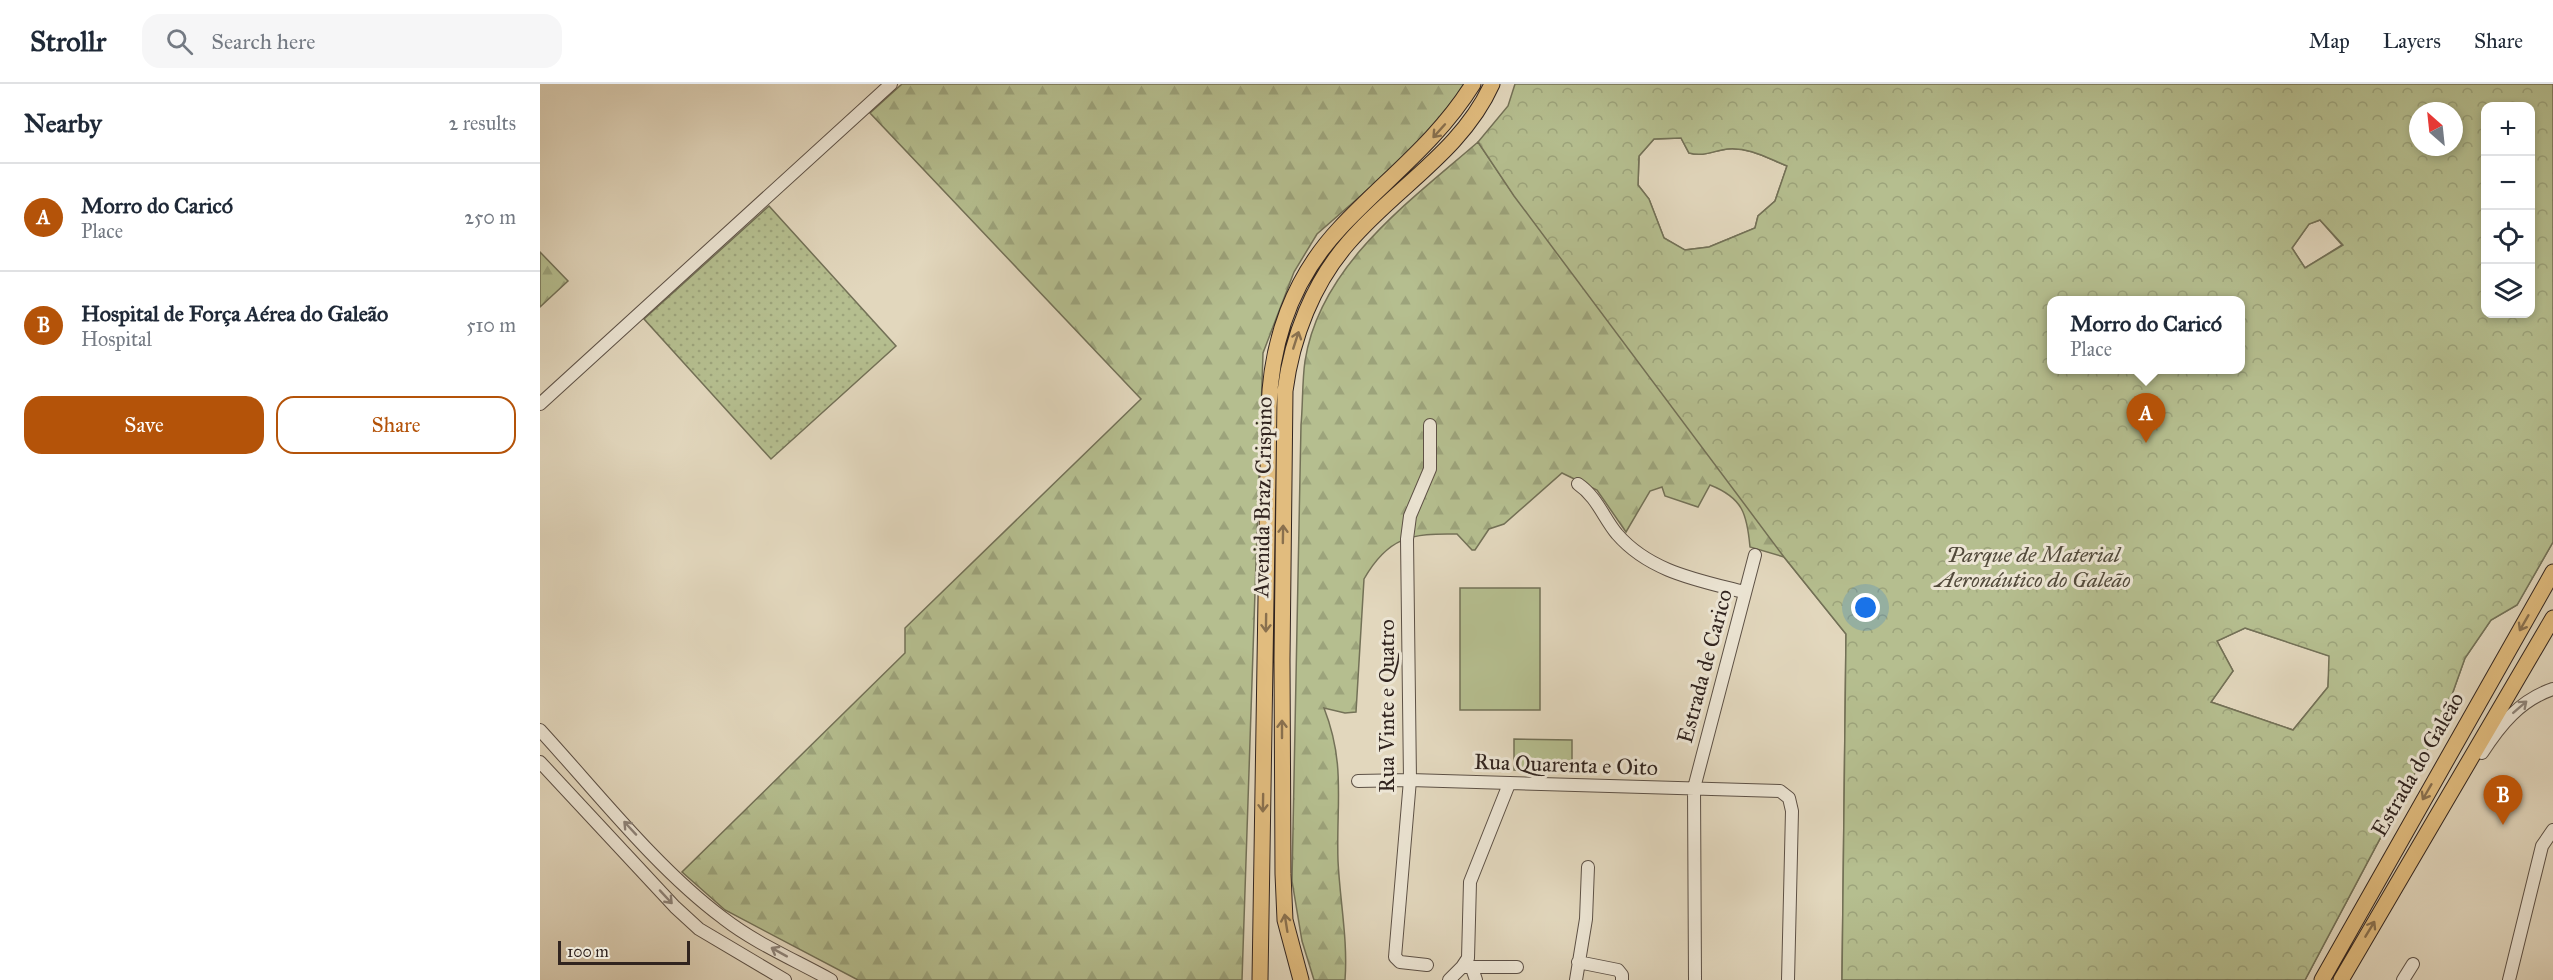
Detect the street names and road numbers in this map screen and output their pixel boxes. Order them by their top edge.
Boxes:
street label: Avenida Braz Crispino [1247,396,1278,599]
street label: Estrada de Carico [1671,586,1738,746]
street label: Rua Vinte e Quatro [1373,619,1400,793]
street label: Estrada do Galeão [2365,687,2470,841]
street label: Rua Quarenta e Oito [1473,748,1658,781]

